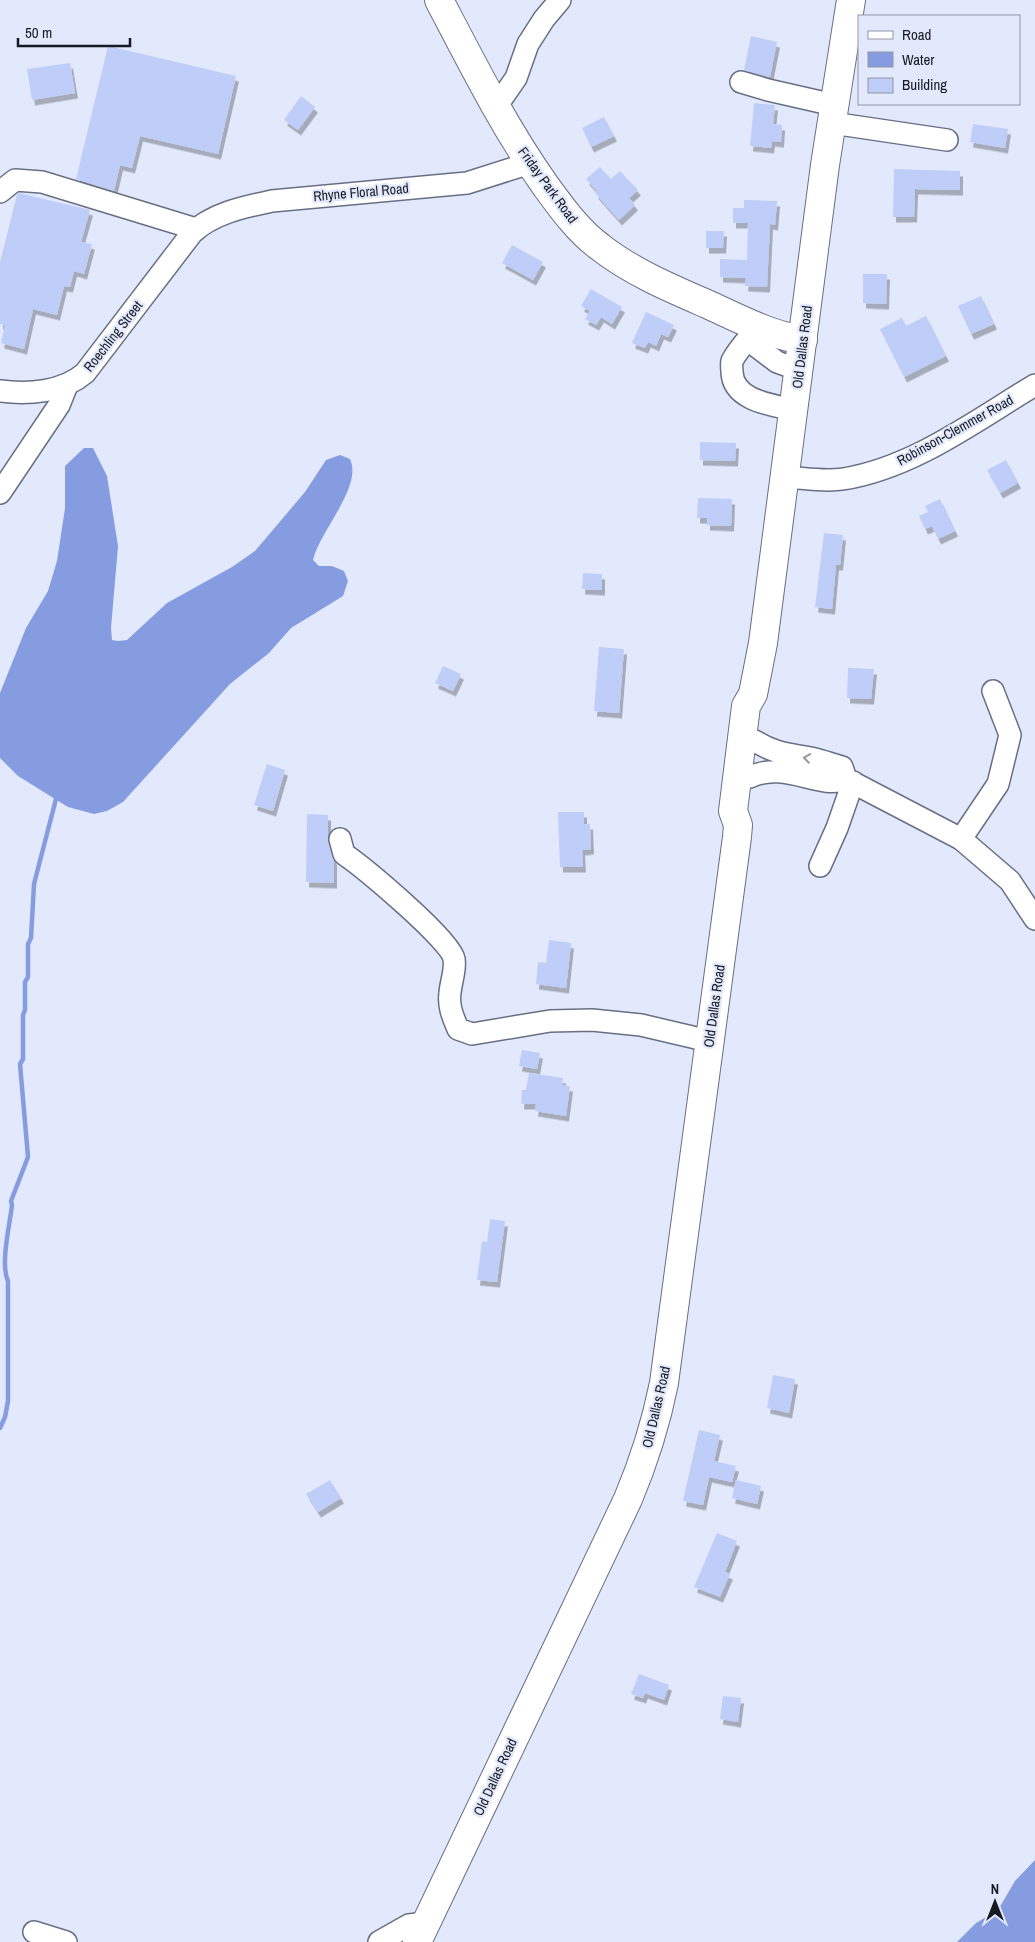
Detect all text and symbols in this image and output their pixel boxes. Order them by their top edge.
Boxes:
scale bar [18,15,130,47]
legend [858,15,1020,105]
text: 50 m [25,22,52,43]
text: Road [902,24,931,45]
text: Water [902,49,934,70]
text: Building [902,74,947,95]
street label: Friday Park Road [514,143,582,227]
street label: Rhyne Floral Road [313,179,409,205]
street label: Roechling Street [80,297,146,375]
street label: Old Dallas Road [788,304,816,390]
street label: Robinson-Clemmer Road [894,391,1016,469]
one-way arrow [802,753,810,764]
street label: Old Dallas Road [699,963,729,1049]
street label: Old Dallas Road [638,1364,674,1450]
street label: Old Dallas Road [469,1735,521,1819]
north arrow [970,1877,1020,1927]
text: N [991,1880,999,1898]

